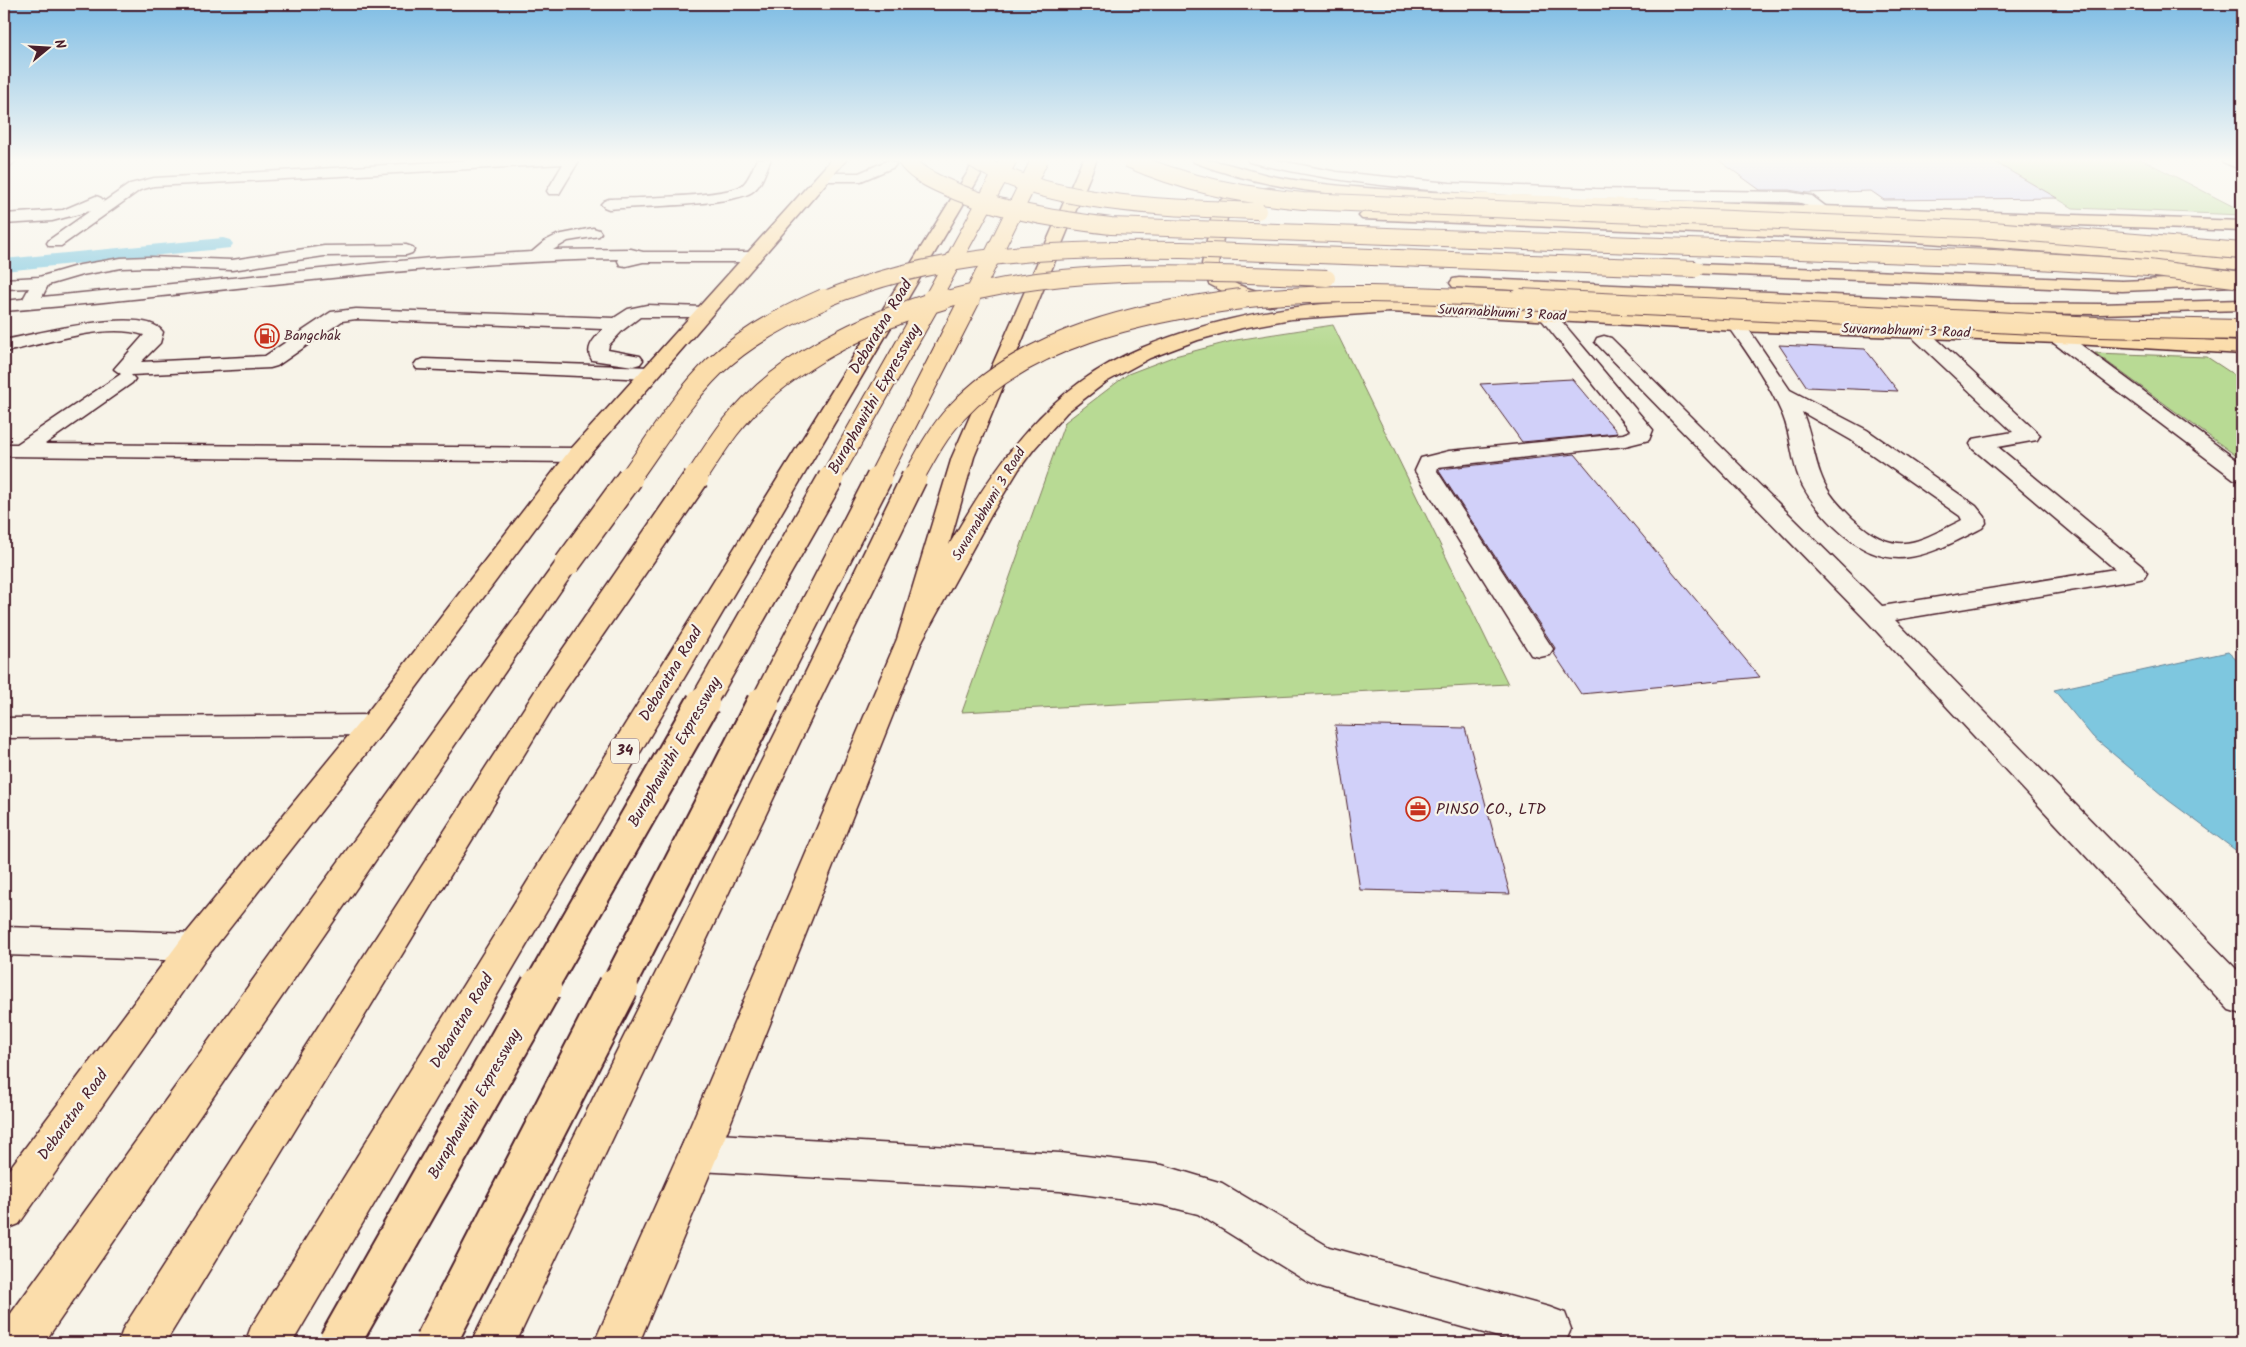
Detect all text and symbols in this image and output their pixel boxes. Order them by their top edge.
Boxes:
north arrow [22,22,72,72]
text: N [48,37,71,52]
street label: Debaratna Road [843,274,920,379]
street label: Suvarnabhumi 3 Road [1437,299,1568,327]
street label: Suvarnabhumi 3 Road [1841,318,1972,344]
street label: Buraphawithi Expressway [822,319,929,479]
fuel station icon: Bangchak [254,323,280,349]
place label: Bangchak [284,325,341,347]
street label: Suvarnabhumi 3 Road [946,442,1032,565]
street label: Debaratna Road [633,621,710,726]
street label: Buraphawithi Expressway [622,672,729,832]
road number: 34 [611,738,639,764]
office icon: PINSO CO., LTD [1405,796,1431,822]
place label: PINSO CO., LTD [1436,797,1546,822]
street label: Debaratna Road [424,968,501,1073]
street label: Buraphawithi Expressway [422,1024,529,1184]
street label: Debaratna Road [31,1064,115,1166]

